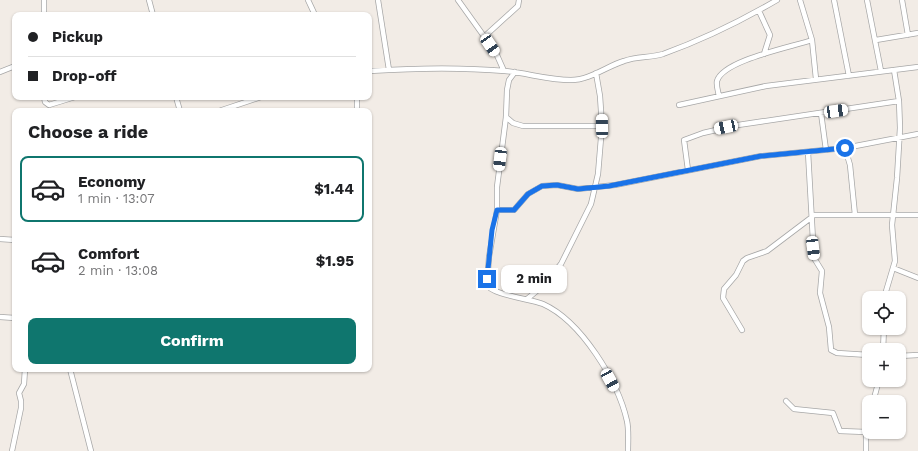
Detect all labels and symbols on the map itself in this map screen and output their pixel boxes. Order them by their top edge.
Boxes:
car [478,32,502,58]
car [823,103,849,119]
car [596,114,608,138]
car [713,119,739,135]
route start [836,139,854,157]
car [493,146,507,172]
car [806,235,820,261]
callout: 2 min [501,265,567,293]
route end [478,270,496,288]
car [599,367,621,393]

